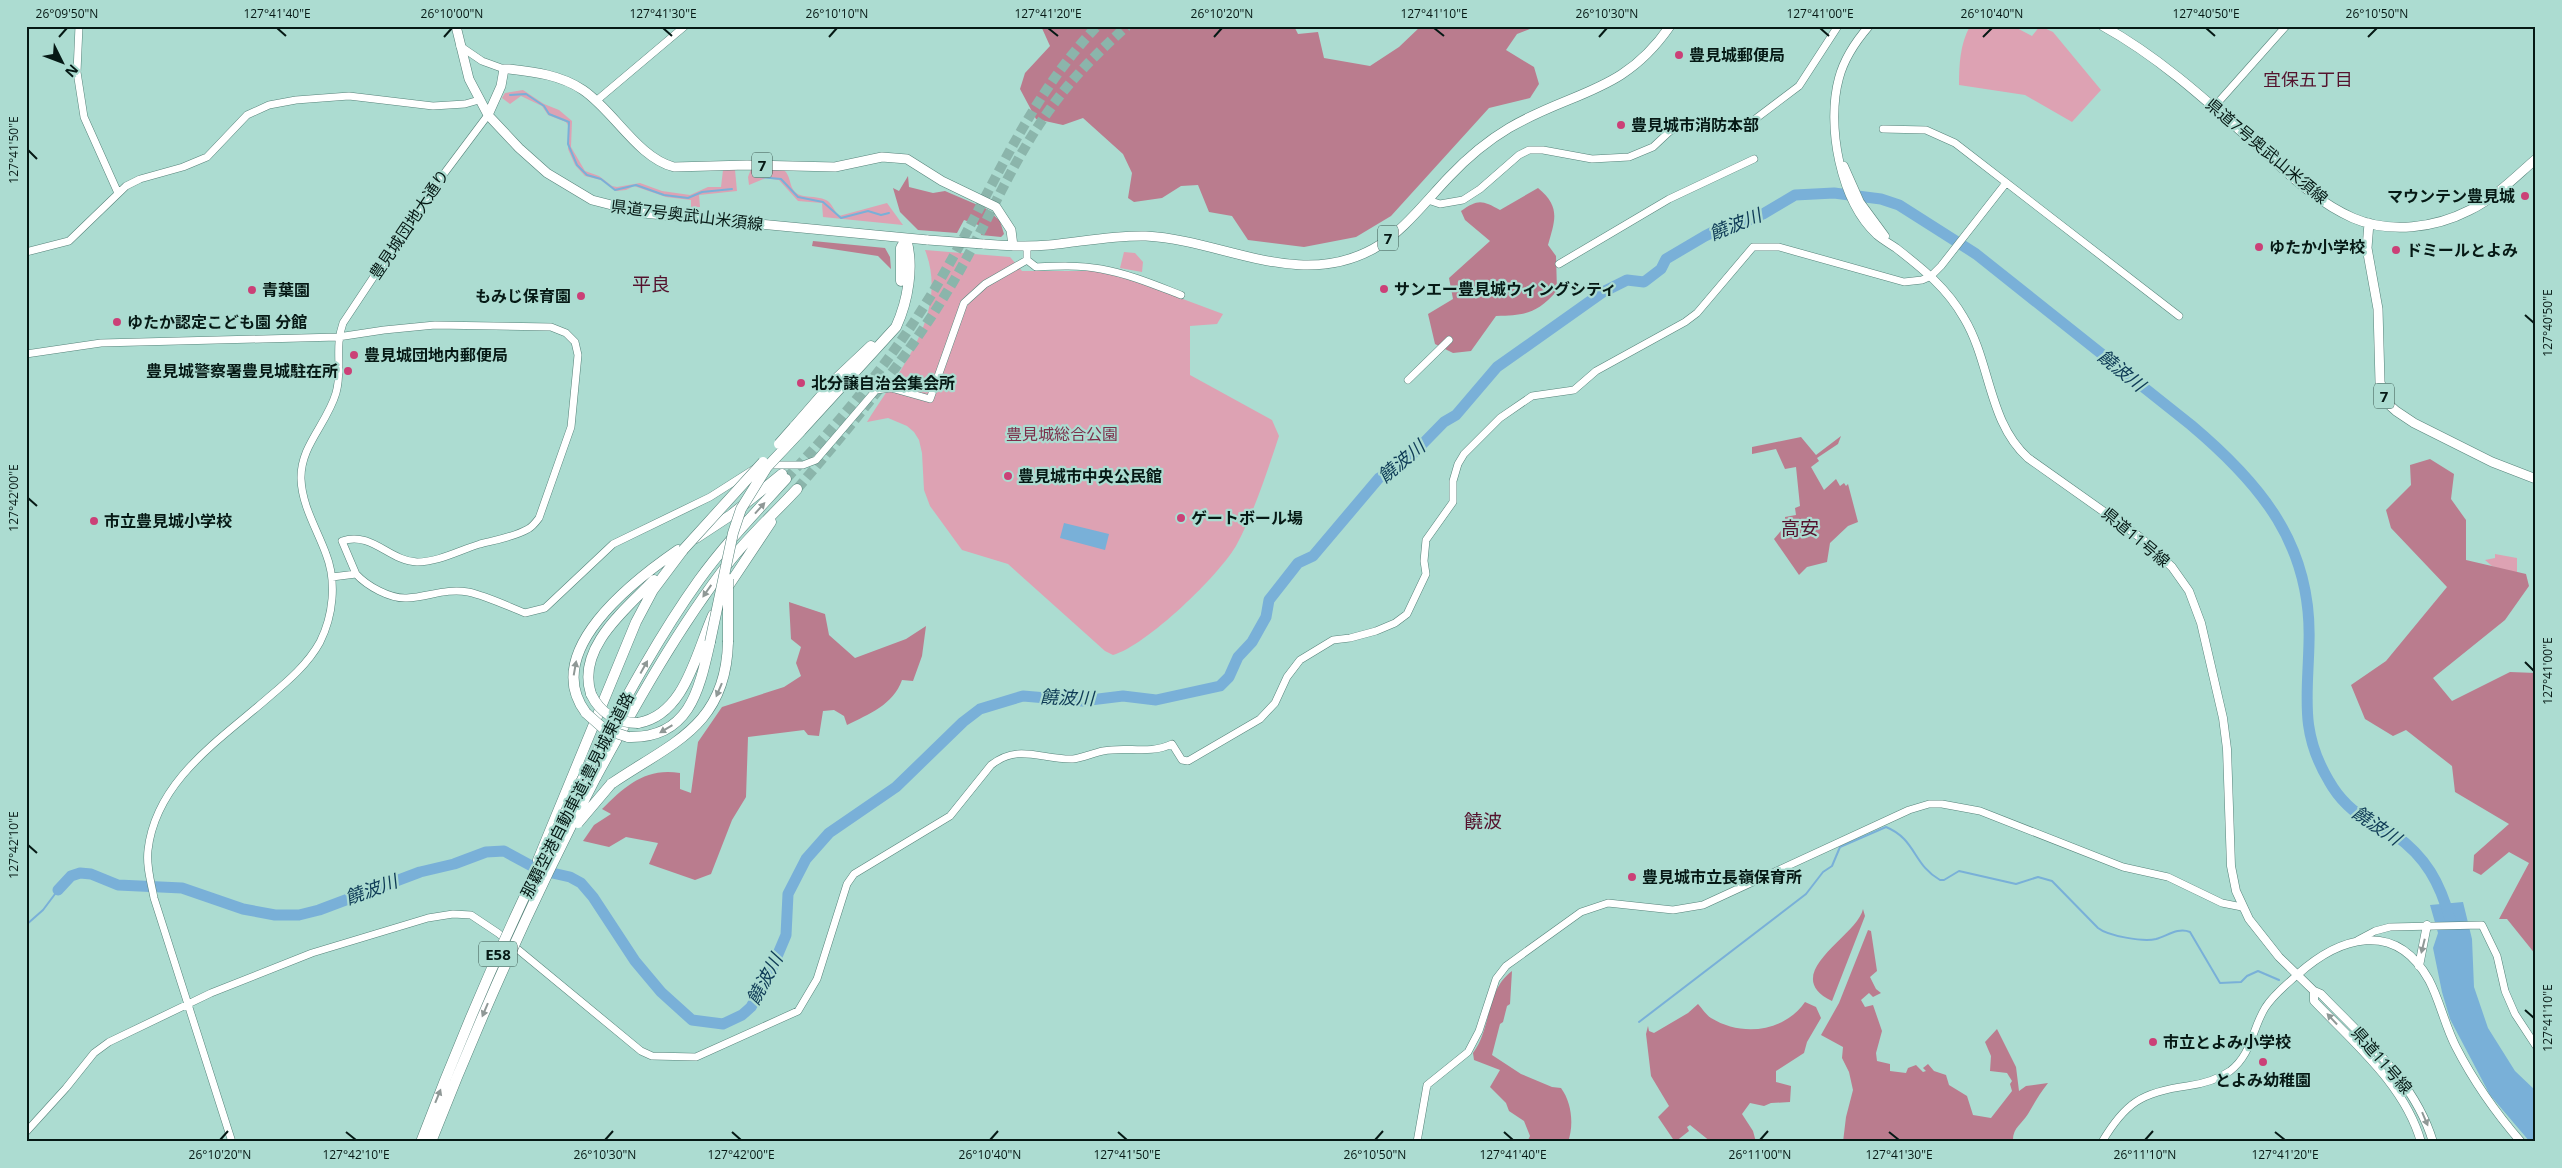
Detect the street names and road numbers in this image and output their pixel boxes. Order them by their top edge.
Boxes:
street label: 県道7号奥武山米須線 [2201,93,2333,209]
road number: 7 [752,152,772,178]
street label: 豊見城団地大通り [364,165,454,283]
street label: 県道7号奥武山米須線 [610,195,764,235]
road number: 7 [1378,226,1398,250]
road number: 7 [2374,384,2394,408]
street label: 県道11号線 [2097,502,2175,572]
street label: 那覇空港自動車道;豊見城東道路 [515,688,639,902]
road number: E58 [479,942,517,966]
street label: 県道11号線 [2347,1022,2417,1098]

